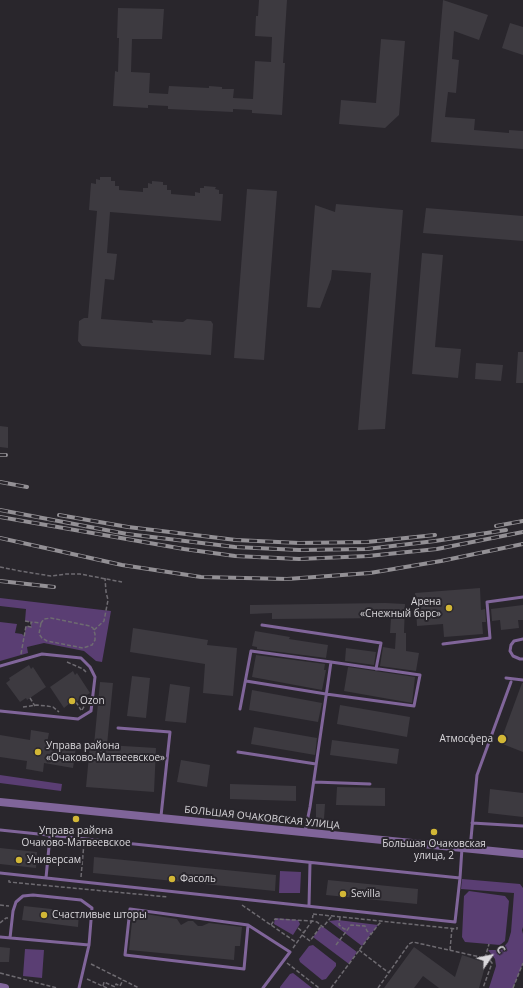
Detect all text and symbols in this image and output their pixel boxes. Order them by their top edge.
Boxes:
place label: Арена «Снежный барс» [360,596,441,620]
marker: Арена «Снежный барс» [444,603,454,613]
place label: Ozon [80,695,105,707]
marker: Ozon [67,696,77,706]
place label: Атмосфера [439,733,493,745]
marker: Атмосфера [496,733,508,745]
place label: Управа района «Очаково-Матвеевское» [46,740,165,764]
marker: Управа района «Очаково-Матвеевское» [33,747,43,757]
street label: БОЛЬШАЯ ОЧАКОВСКАЯ УЛИЦА [184,804,340,832]
marker: Управа района Очаково-Матвеевское [71,814,81,824]
place label: Управа района Очаково-Матвеевское [21,825,131,848]
marker: Большая Очаковская улица, 2 [429,827,439,837]
place label: Большая Очаковская улица, 2 [382,838,486,862]
place label: Универсам [27,854,81,866]
marker: Универсам [14,855,24,865]
place label: Фасоль [180,873,216,885]
marker: Фасоль [167,874,177,884]
place label: Sevilla [351,888,380,900]
marker: Sevilla [338,889,348,899]
place label: Счастливые шторы [52,909,147,921]
marker: Счастливые шторы [39,910,49,920]
north arrow [471,936,511,976]
text: С [493,942,510,956]

